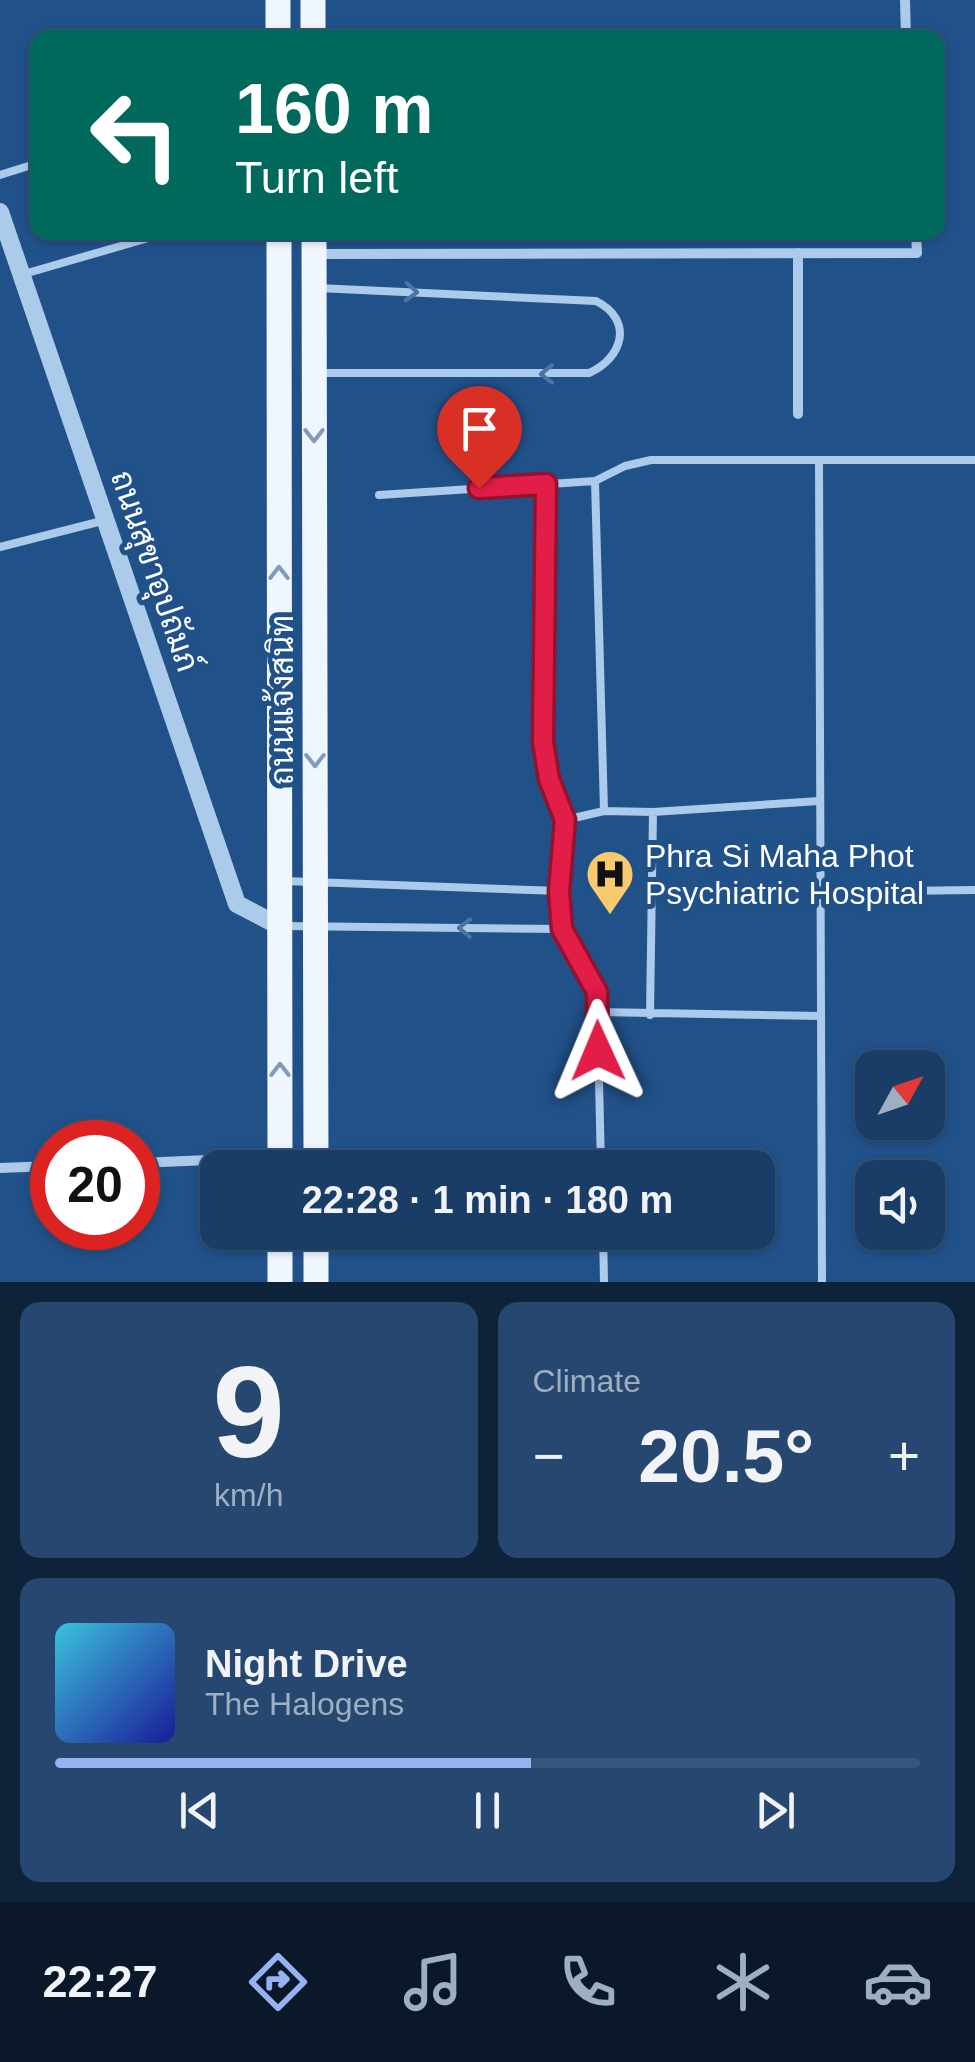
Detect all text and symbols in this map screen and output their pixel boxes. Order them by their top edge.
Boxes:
icon: left [70,70,200,200]
text: 160 m [235,70,433,148]
text: Turn left [235,152,398,203]
one-way arrow [404,281,420,302]
one-way arrow [539,363,554,385]
pin [437,386,522,489]
icon: arrive [452,401,507,456]
one-way arrow [303,428,325,443]
street label: ถนนสุขาอุปถัมภ์ [100,465,209,678]
one-way arrow [268,565,290,580]
street label: ถนนแจ้งสนิท [261,615,300,785]
one-way arrow [304,752,326,768]
place label: Phra Si Maha Phot Psychiatric Hospital [645,838,924,911]
hospital icon: Phra Si Maha Phot Psychiatric Hospital [584,848,636,916]
one-way arrow [456,917,472,939]
position arrow [546,999,650,1103]
north arrow [855,1050,945,1140]
map controls [855,1050,945,1250]
one-way arrow [269,1062,291,1078]
speed limit sign: 20 [30,1120,160,1250]
button: sound [855,1160,945,1250]
text: 22:28 · 1 min · 180 m [302,1179,673,1221]
text: 9 [213,1339,285,1485]
text: Climate [533,1363,641,1399]
text: 20.5° [638,1414,814,1498]
text: − [533,1425,565,1487]
text: + [888,1425,920,1487]
text: km/h [214,1477,283,1513]
text: Night Drive [205,1643,408,1685]
text: The Halogens [205,1686,404,1722]
icon: previous [172,1783,227,1838]
icon: pause [460,1783,515,1838]
icon: next [748,1783,803,1838]
icon: directions [243,1947,313,2017]
icon: music [398,1947,468,2017]
icon: phone [553,1947,623,2017]
icon: climate [708,1947,778,2017]
icon: car [863,1947,933,2017]
text: 22:27 [42,1956,158,2007]

